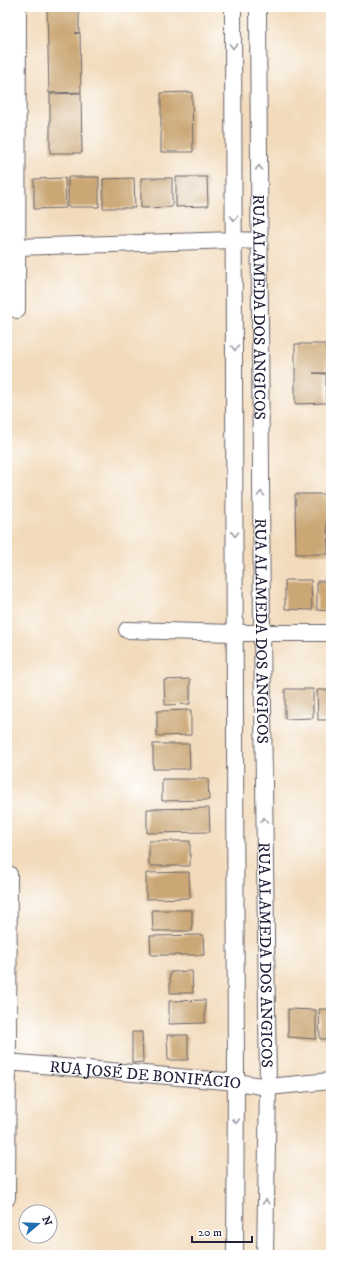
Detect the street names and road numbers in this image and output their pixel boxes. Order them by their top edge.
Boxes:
street label: RUA ALAMEDA DOS ANGICOS [248,194,270,420]
street label: RUA ALAMEDA DOS ANGICOS [250,518,272,744]
street label: RUA ALAMEDA DOS ANGICOS [254,842,277,1068]
street label: RUA JOSÉ DE BONIFÁCIO [49,1057,242,1093]

